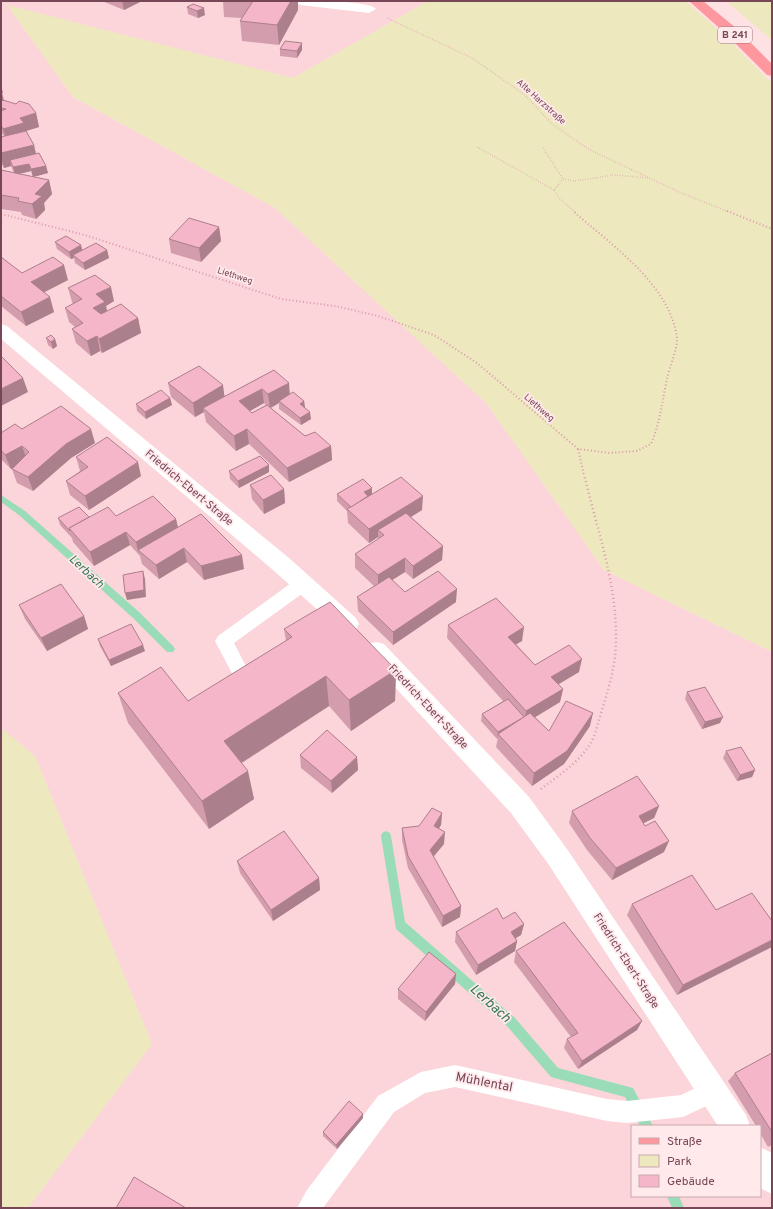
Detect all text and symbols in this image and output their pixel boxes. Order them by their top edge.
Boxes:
road number: B 241 [718,27,752,43]
street label: Alte Harzstraße [514,77,568,127]
street label: Liethweg [216,265,254,287]
street label: Liethweg [522,392,556,424]
street label: Friedrich-Ebert-Straße [142,447,236,529]
water label: Lerbach [65,552,107,593]
street label: Friedrich-Ebert-Straße [385,662,471,752]
street label: Friedrich-Ebert-Straße [590,911,662,1011]
water label: Lerbach [466,981,514,1027]
street label: Mühlental [454,1070,514,1096]
legend [631,1125,761,1197]
text: Straße [667,1134,702,1150]
text: Park [667,1154,692,1170]
text: Gebäude [667,1174,715,1190]

